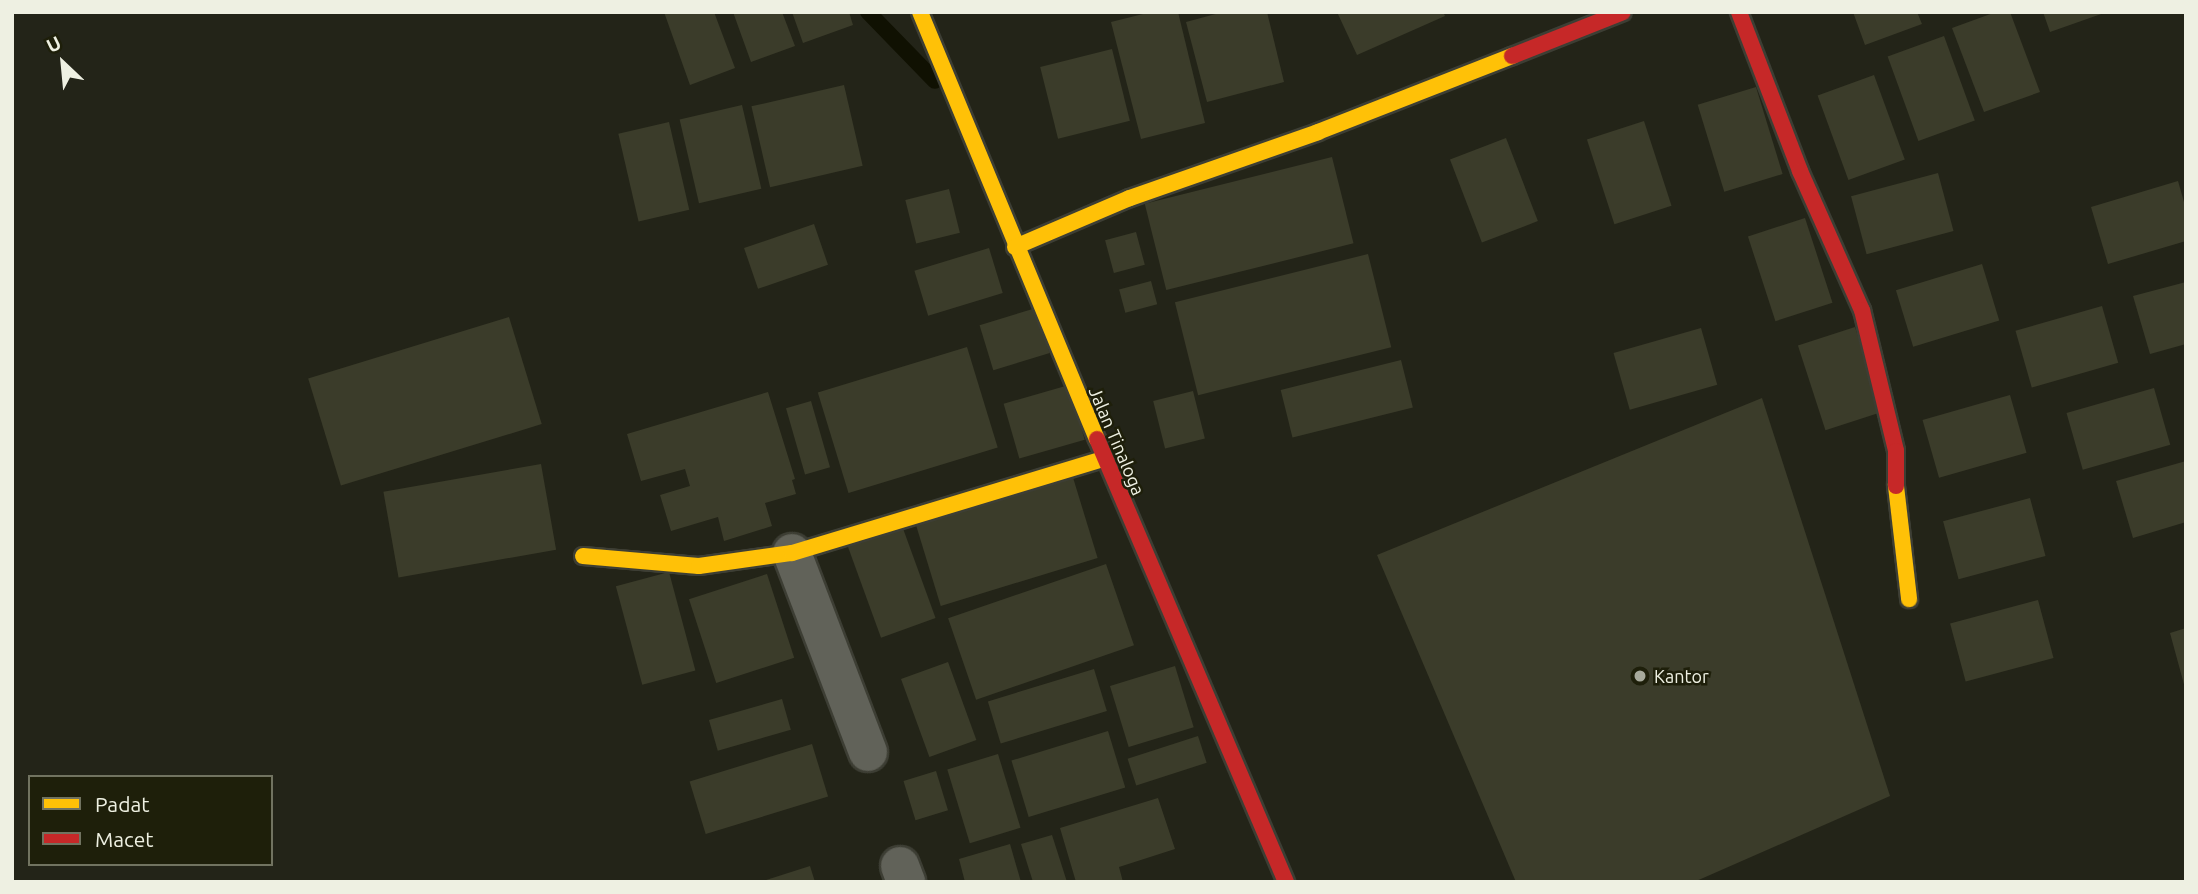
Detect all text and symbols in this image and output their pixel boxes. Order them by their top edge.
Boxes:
north arrow [28,28,98,98]
text: U [43,31,65,57]
street label: Jalan Tinaloga [1084,384,1150,498]
place label: Kantor [1654,665,1709,687]
marker: Kantor [1632,668,1648,684]
legend [28,775,273,866]
text: Padat [95,792,150,816]
text: Macet [95,827,154,851]

